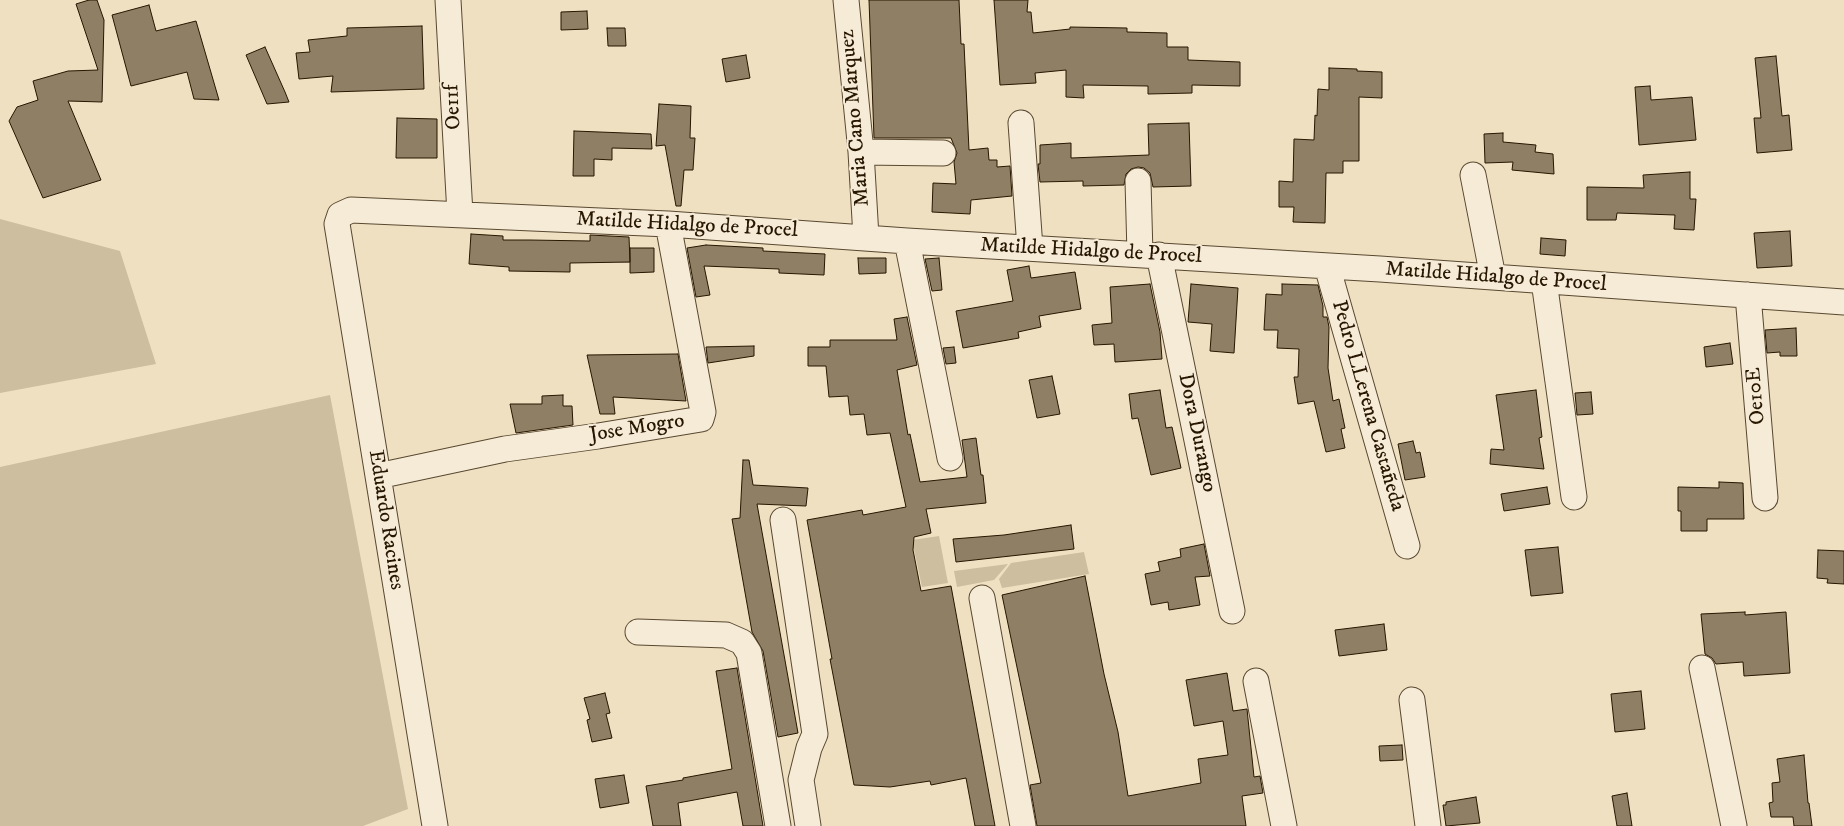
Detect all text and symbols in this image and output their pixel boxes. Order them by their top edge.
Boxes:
street label: Maria Cano Marquez [836,29,876,207]
street label: Oe11f [440,84,468,130]
street label: Matilde Hidalgo de Procel [576,208,798,244]
street label: Matilde Hidalgo de Procel [980,234,1202,270]
street label: Matilde Hidalgo de Procel [1384,258,1608,298]
street label: Pedro LLerena Castañeda [1325,298,1409,514]
street label: Oe10E [1742,366,1772,426]
street label: Dora Durango [1171,371,1221,495]
street label: Jose Mogro [588,409,686,449]
street label: Eduardo Racines [362,448,408,592]

